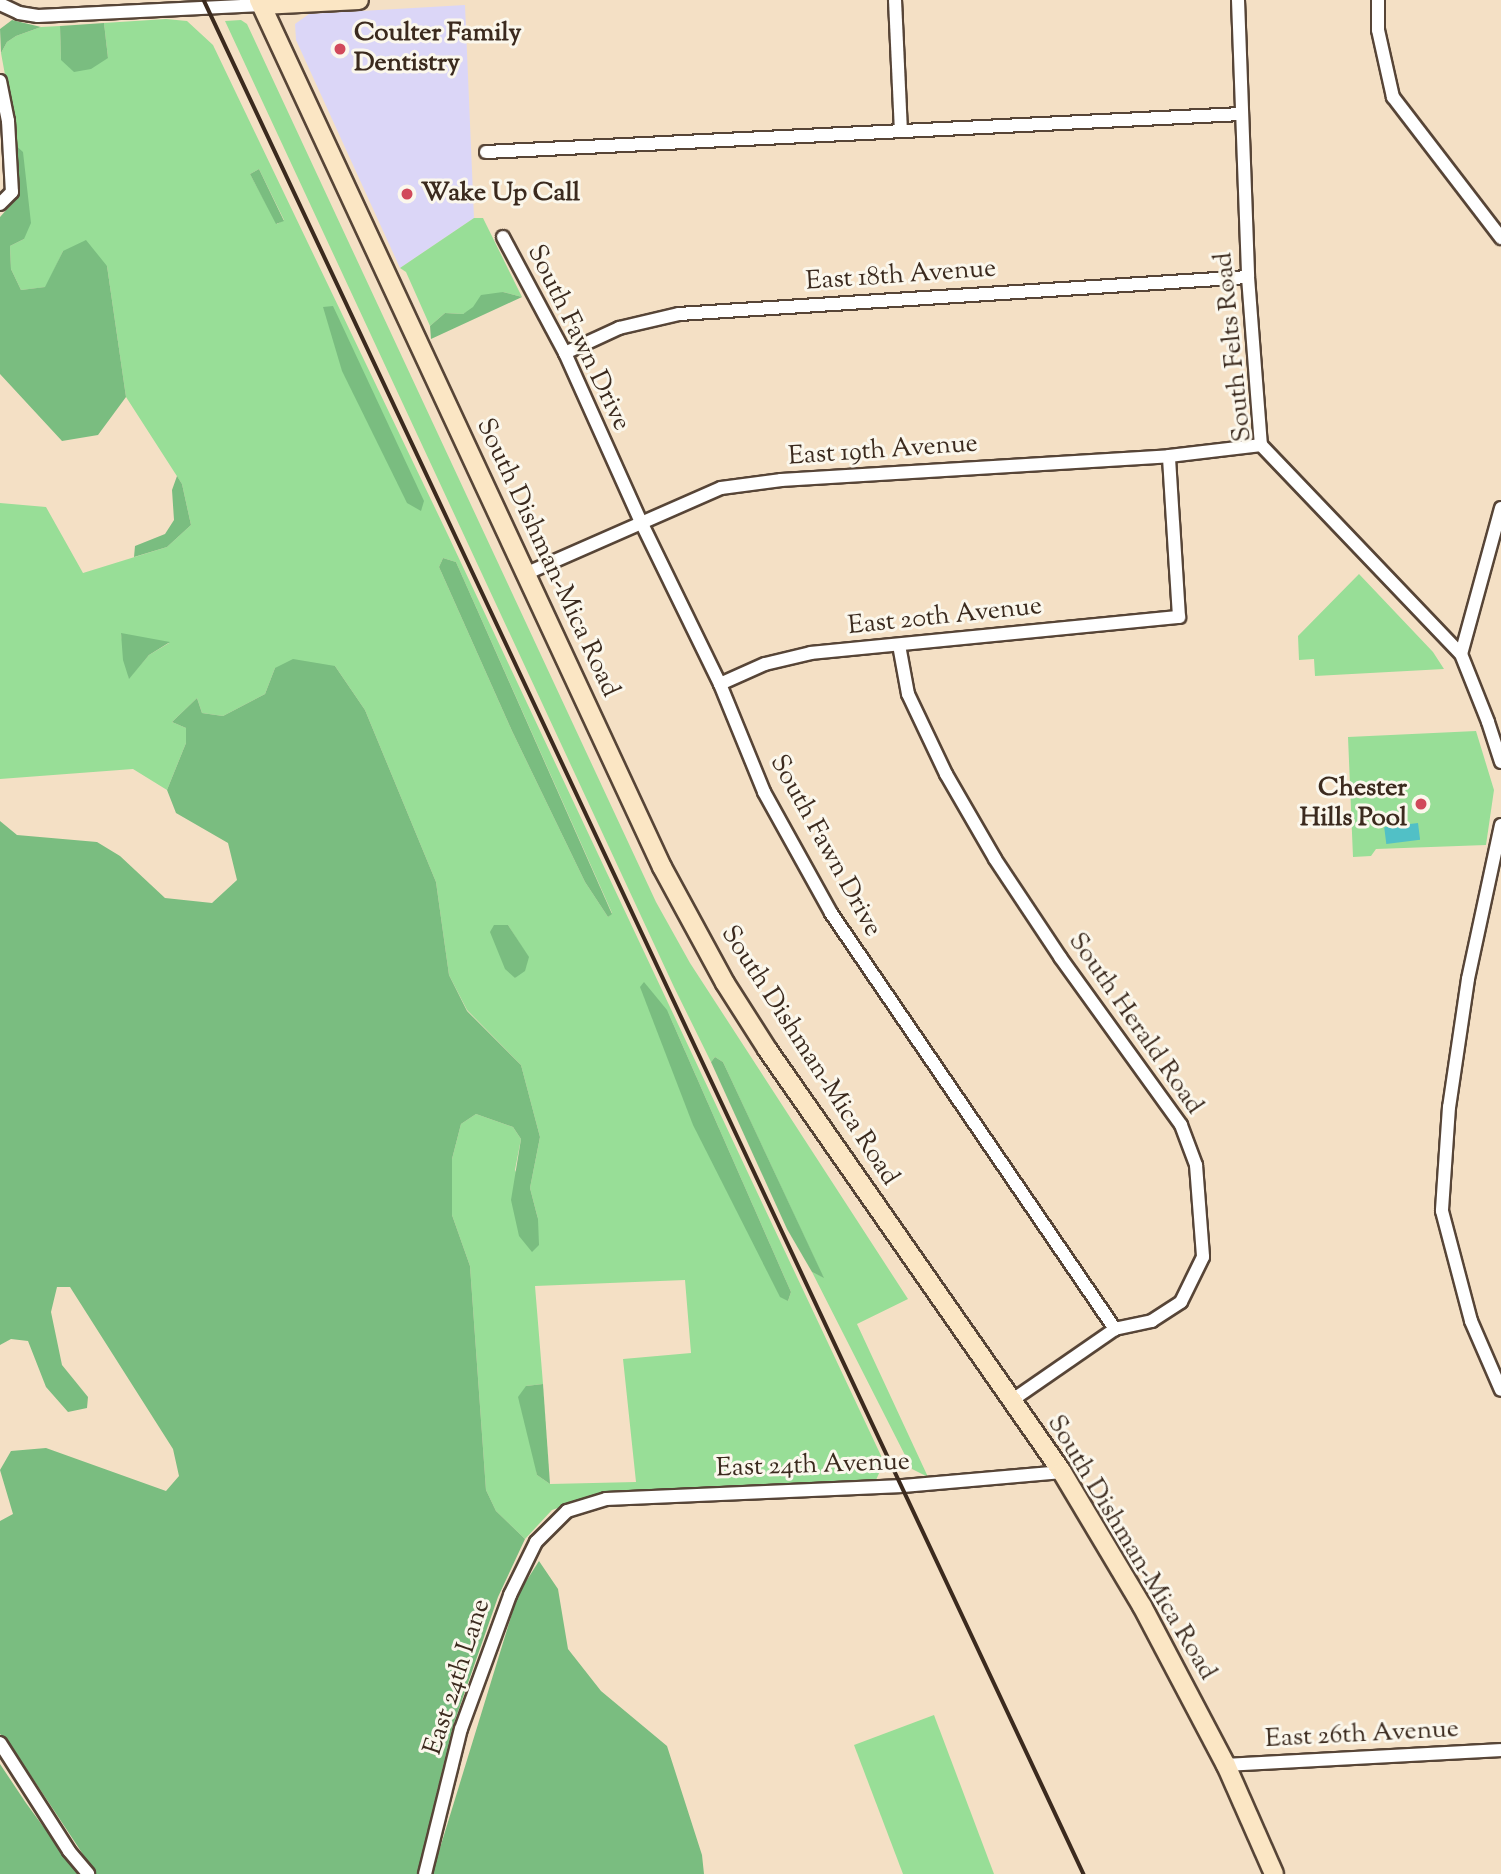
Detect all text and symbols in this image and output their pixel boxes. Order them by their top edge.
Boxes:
place label: Coulter Family Dentistry [354,18,522,80]
marker: Coulter Family Dentistry [332,41,348,57]
place label: Wake Up Call [421,178,580,210]
marker: Wake Up Call [399,186,415,202]
street label: South Fawn Drive [519,240,637,436]
street label: South Felts Road [1209,251,1259,443]
street label: East 18th Avenue [805,254,997,298]
street label: South Dishman-Mica Road [469,414,625,702]
street label: East 19th Avenue [787,429,979,473]
street label: East 20th Avenue [847,591,1043,643]
street label: South Fawn Drive [762,750,888,942]
place label: Chester Hills Pool [1300,773,1407,834]
marker: Chester Hills Pool [1413,796,1429,812]
street label: South Dishman-Mica Road [713,920,905,1192]
street label: South Herald Road [1061,927,1209,1121]
street label: South Dishman-Mica Road [1039,1410,1223,1686]
street label: East 24th Avenue [716,1447,910,1485]
street label: East 24th Lane [418,1595,498,1759]
street label: East 26th Avenue [1264,1714,1460,1756]

